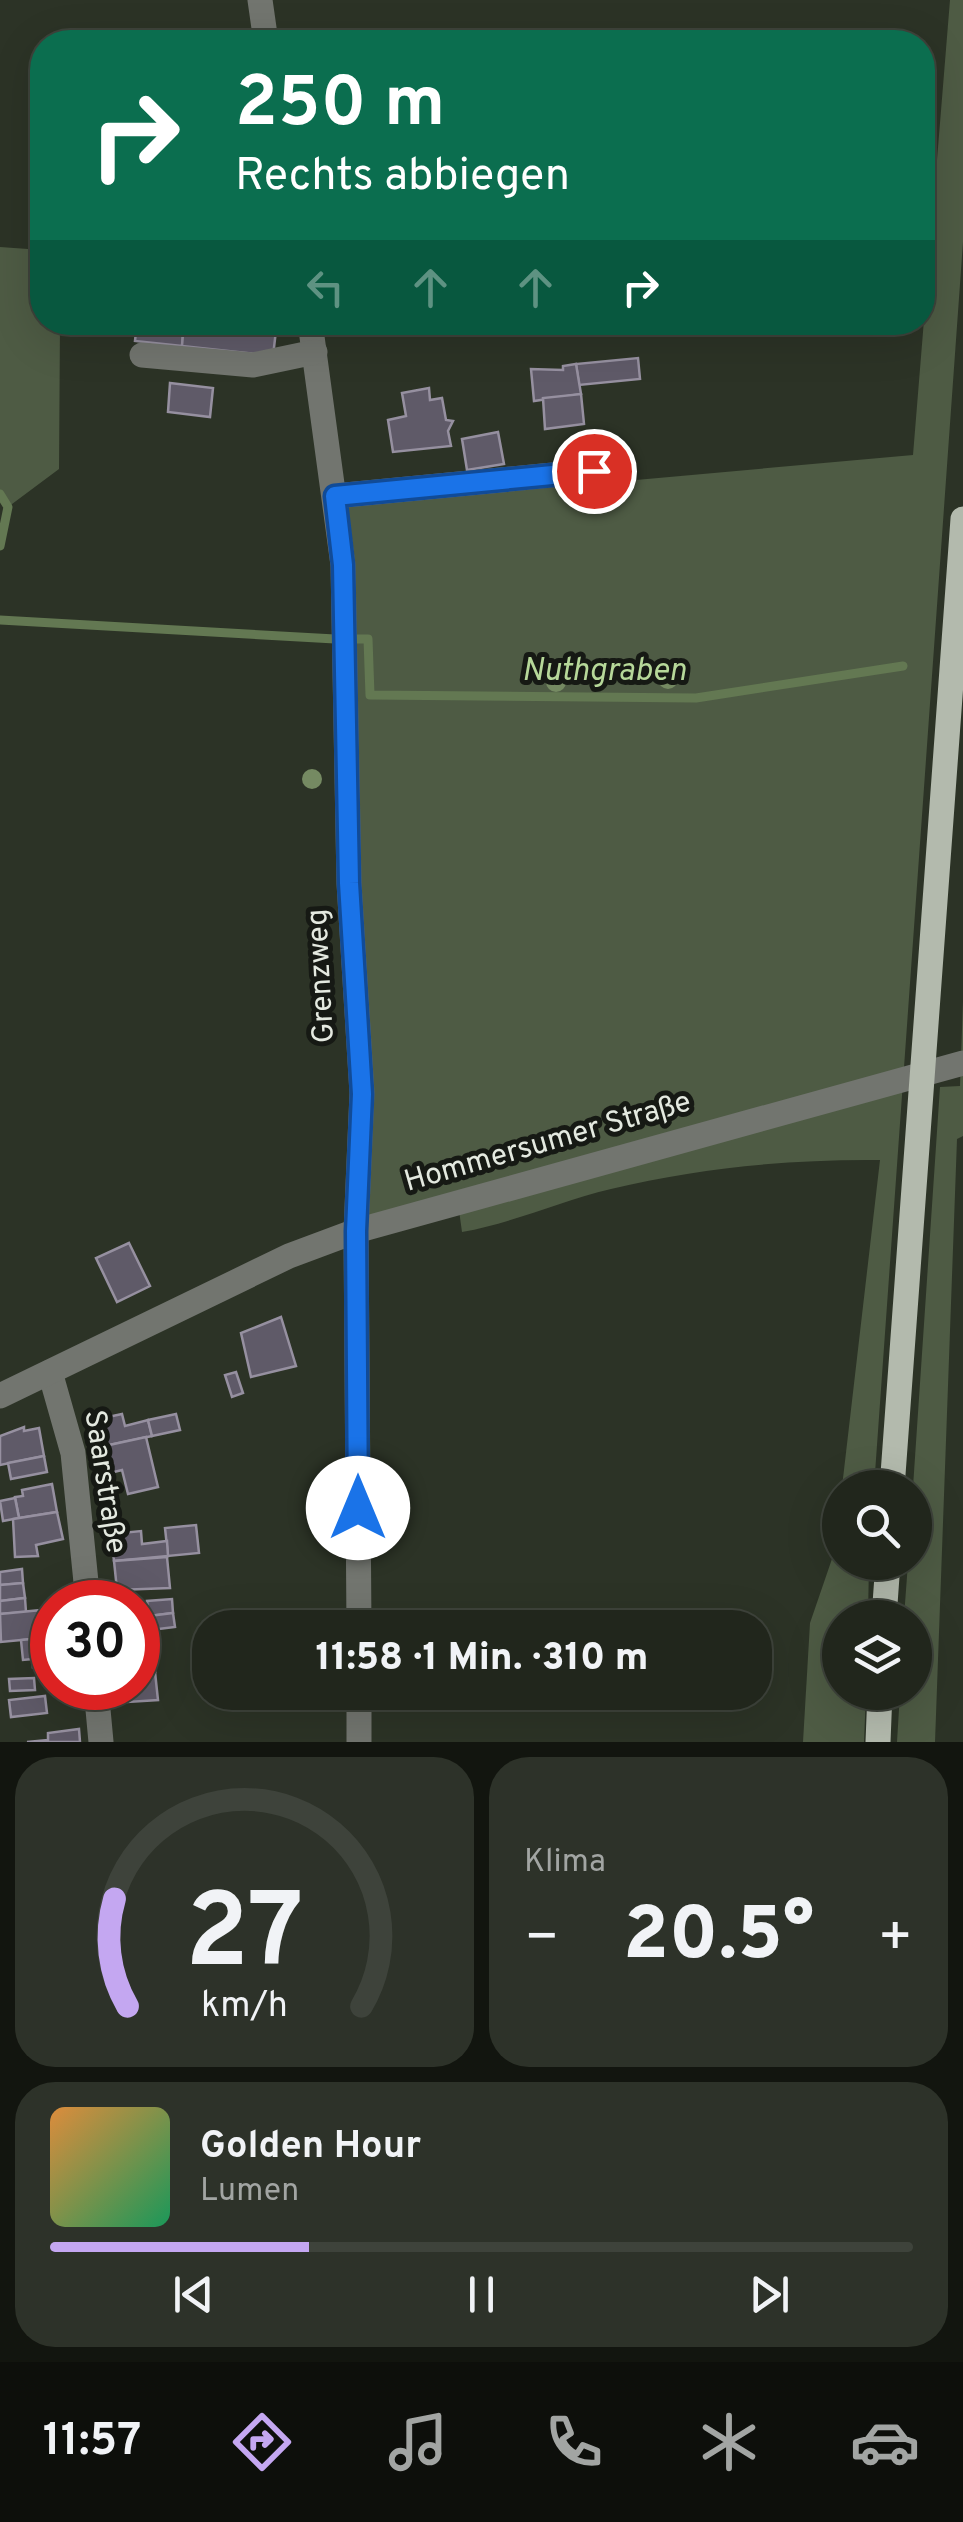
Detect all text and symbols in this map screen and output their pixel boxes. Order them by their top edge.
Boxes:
text: 250 m [235,62,445,151]
icon: right [70,70,200,200]
text: Rechts abbiegen [235,149,570,206]
icon: left [298,260,353,315]
icon: ahead [403,260,458,315]
icon: ahead [508,260,563,315]
icon: right [613,260,668,315]
pin [552,429,637,514]
icon: arrive [567,444,622,499]
water label: Nuthgraben [522,652,687,692]
street label: Grenzweg [300,908,344,1044]
street label: Hommersumer Straße [400,1084,696,1202]
street label: Saarstraße [74,1408,134,1556]
position arrow [306,1456,410,1560]
map controls [822,1470,932,1710]
button: search [822,1470,932,1580]
speed limit sign: 30 [30,1580,160,1710]
button: layers [822,1600,932,1710]
text: 11:58 · 1 Min. · 310 m [315,1635,649,1684]
text: Klima [524,1843,606,1883]
text: 27 [185,1872,304,2004]
text: 20.5° [623,1891,814,1986]
text: − [524,1905,559,1975]
text: + [878,1905,913,1975]
text: km/h [201,1984,288,2030]
text: Golden Hour [200,2123,421,2172]
text: Lumen [200,2172,299,2212]
icon: previous [166,2267,221,2322]
icon: pause [454,2267,509,2322]
icon: next [742,2267,797,2322]
icon: directions [227,2407,297,2477]
icon: music [383,2407,453,2477]
icon: phone [539,2407,609,2477]
icon: climate [694,2407,764,2477]
icon: car [850,2407,920,2477]
text: 11:57 [43,2414,141,2471]

